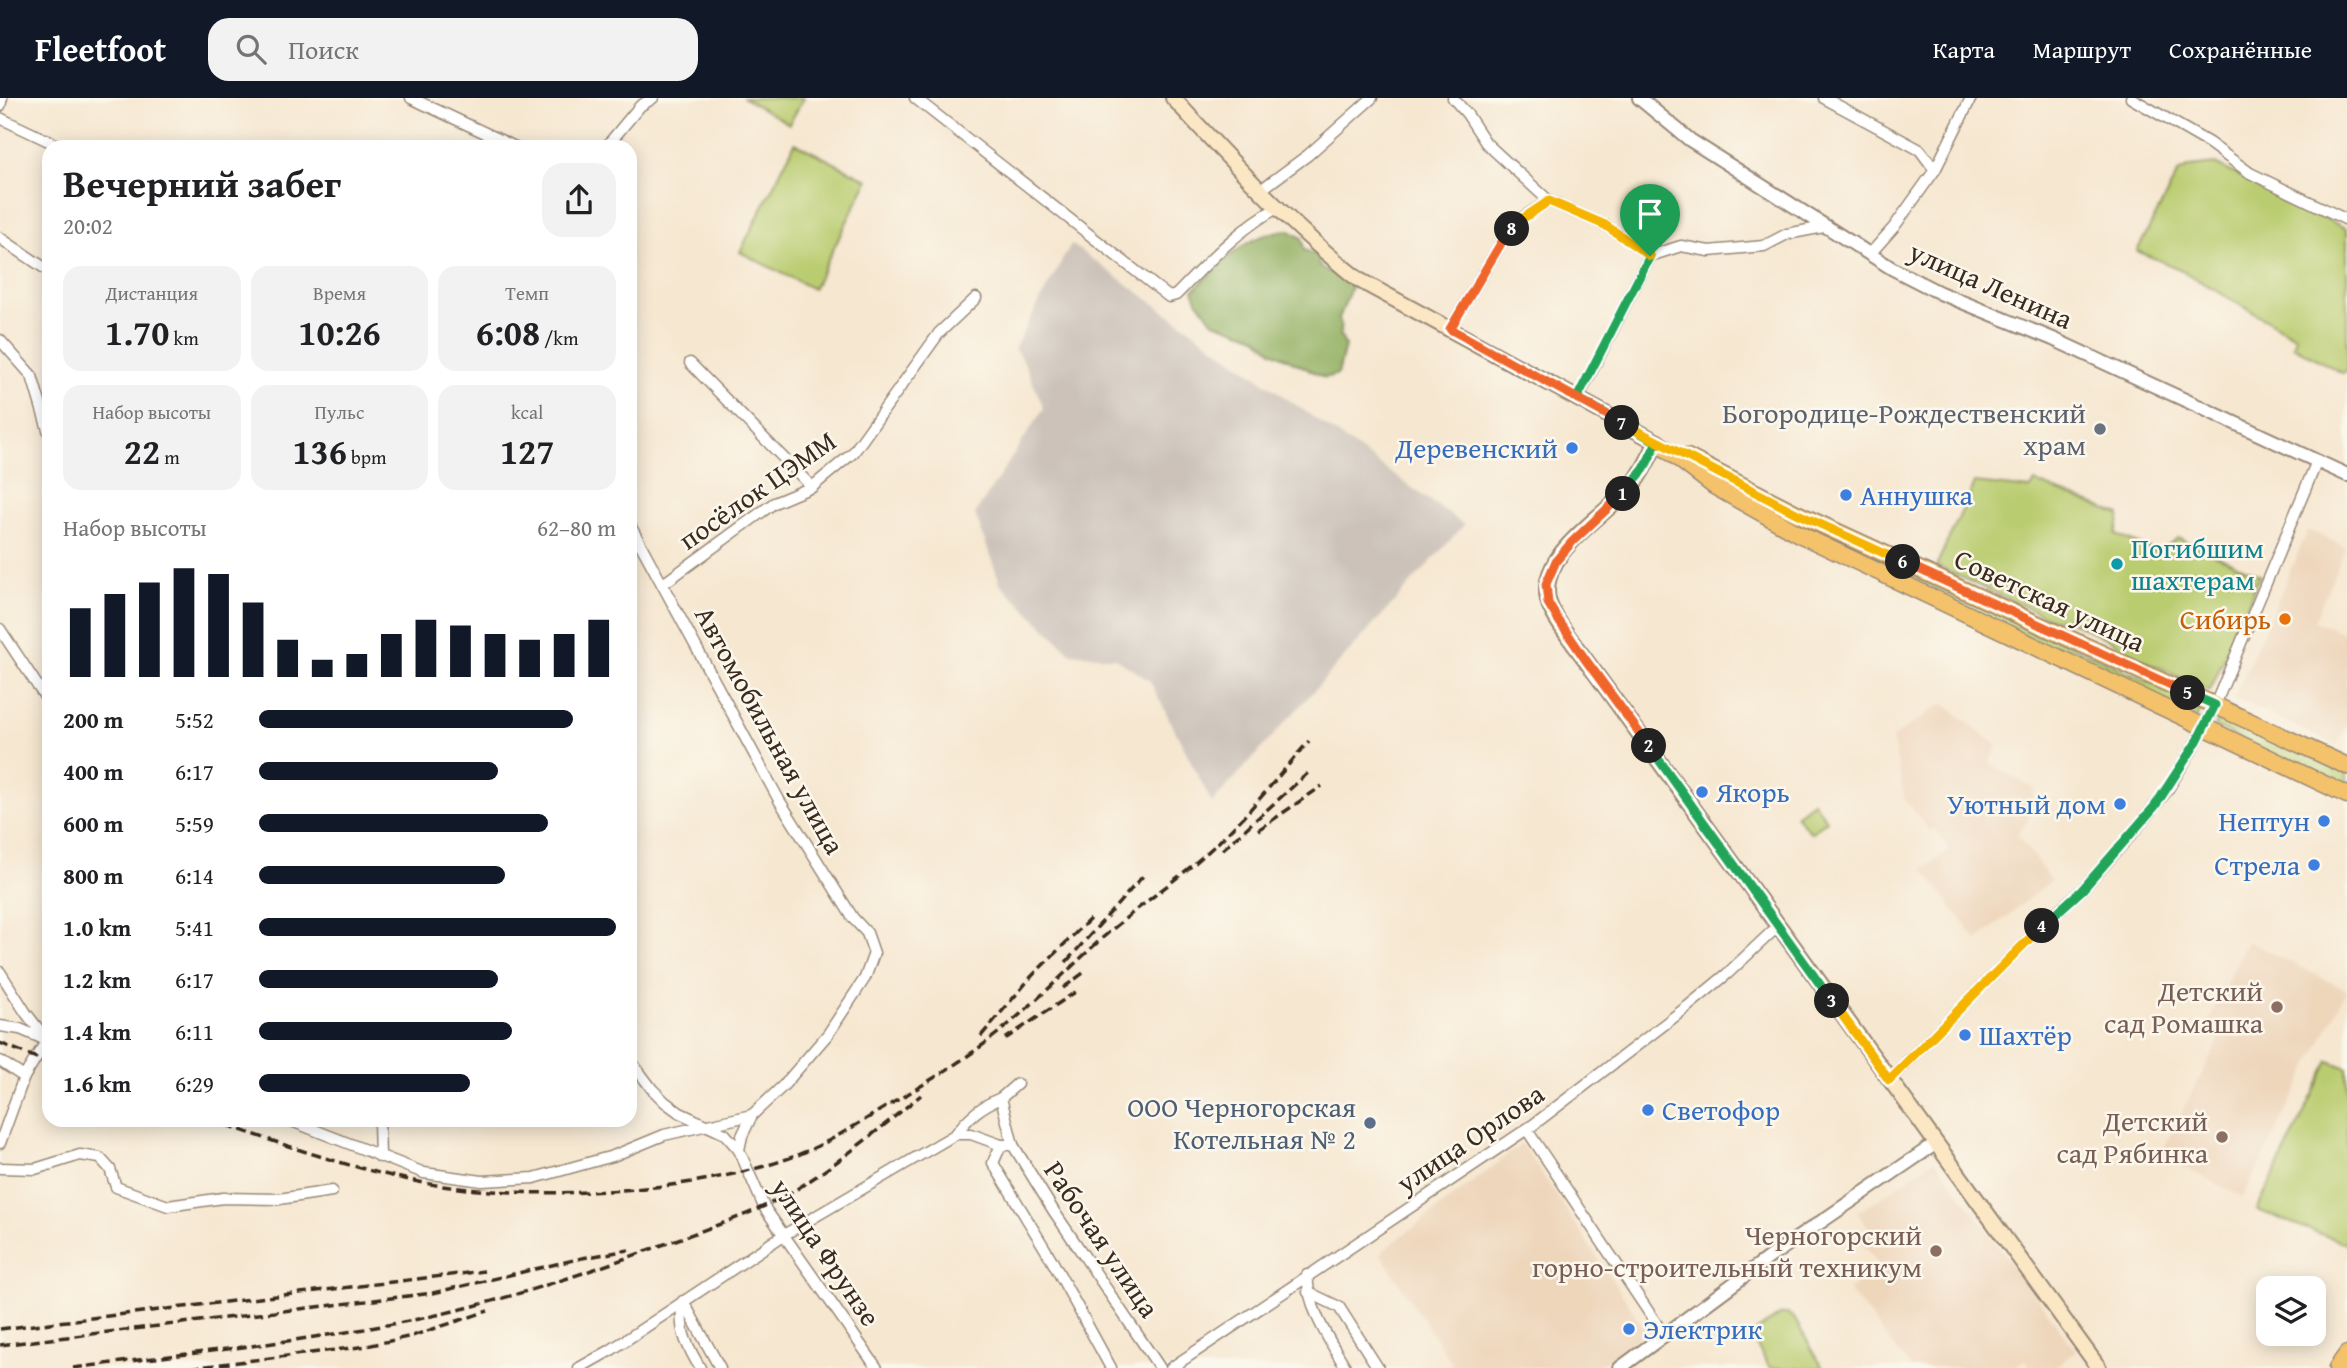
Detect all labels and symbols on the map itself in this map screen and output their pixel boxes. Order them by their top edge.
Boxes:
pin [1620,184,1680,256]
pin: 8 [1494,212,1530,246]
street label: улица Ленина [1902,230,2080,339]
place label: Богородице-Рождественский храм [1722,392,2086,465]
pin: 7 [1604,406,1640,440]
street label: посёлок ЦЭММ [670,420,844,559]
marker: Богородице-Рождественский храм [2092,421,2108,437]
place label: Деревенский [1394,427,1558,468]
marker: Деревенский [1564,440,1580,456]
place label: Аннушка [1860,474,1974,515]
pin: 1 [1606,476,1640,512]
marker: Аннушка [1838,487,1854,503]
place label: Погибшим шахтерам [2131,527,2264,600]
street label: Советская улица [1948,537,2153,662]
pin: 6 [1885,545,1920,580]
marker: Погибшим шахтерам [2109,556,2125,572]
street label: Автомобильная улица [685,598,856,862]
place label: Сибирь [2180,598,2271,639]
marker: Сибирь [2277,611,2293,627]
pin: 5 [2170,676,2206,710]
pin: 2 [1632,728,1666,764]
place label: Якорь [1715,771,1790,812]
place label: Уютный дом [1947,783,2106,824]
marker: Якорь [1694,784,1710,800]
marker: Уютный дом [2112,796,2128,812]
place label: Нептун [2218,800,2310,841]
marker: Нептун [2316,813,2332,829]
place label: Стрела [2214,844,2301,885]
marker: Стрела [2306,857,2322,873]
pin: 4 [2024,908,2060,944]
place label: Детский сад Ромашка [2104,970,2264,1043]
pin: 3 [1814,984,1850,1018]
marker: Детский сад Ромашка [2269,999,2285,1015]
place label: Шахтёр [1979,1014,2072,1055]
marker: Шахтёр [1957,1027,1973,1043]
street label: улица Орлова [1387,1073,1552,1203]
place label: ООО Черногорская Котельная № 2 [1127,1086,1356,1159]
place label: Светофор [1662,1089,1780,1130]
place label: Детский сад Рябинка [2056,1100,2209,1173]
marker: Светофор [1640,1102,1656,1118]
marker: ООО Черногорская Котельная № 2 [1362,1115,1378,1131]
marker: Детский сад Рябинка [2214,1129,2230,1145]
street label: Рабочая улица [1035,1152,1170,1326]
street label: улица Фрунзе [761,1169,891,1334]
place label: Черногорский горно-строительный техникум [1532,1214,1922,1287]
marker: Черногорский горно-строительный техникум [1928,1243,1944,1259]
place label: Электрик [1643,1308,1762,1349]
marker: Электрик [1621,1321,1637,1337]

